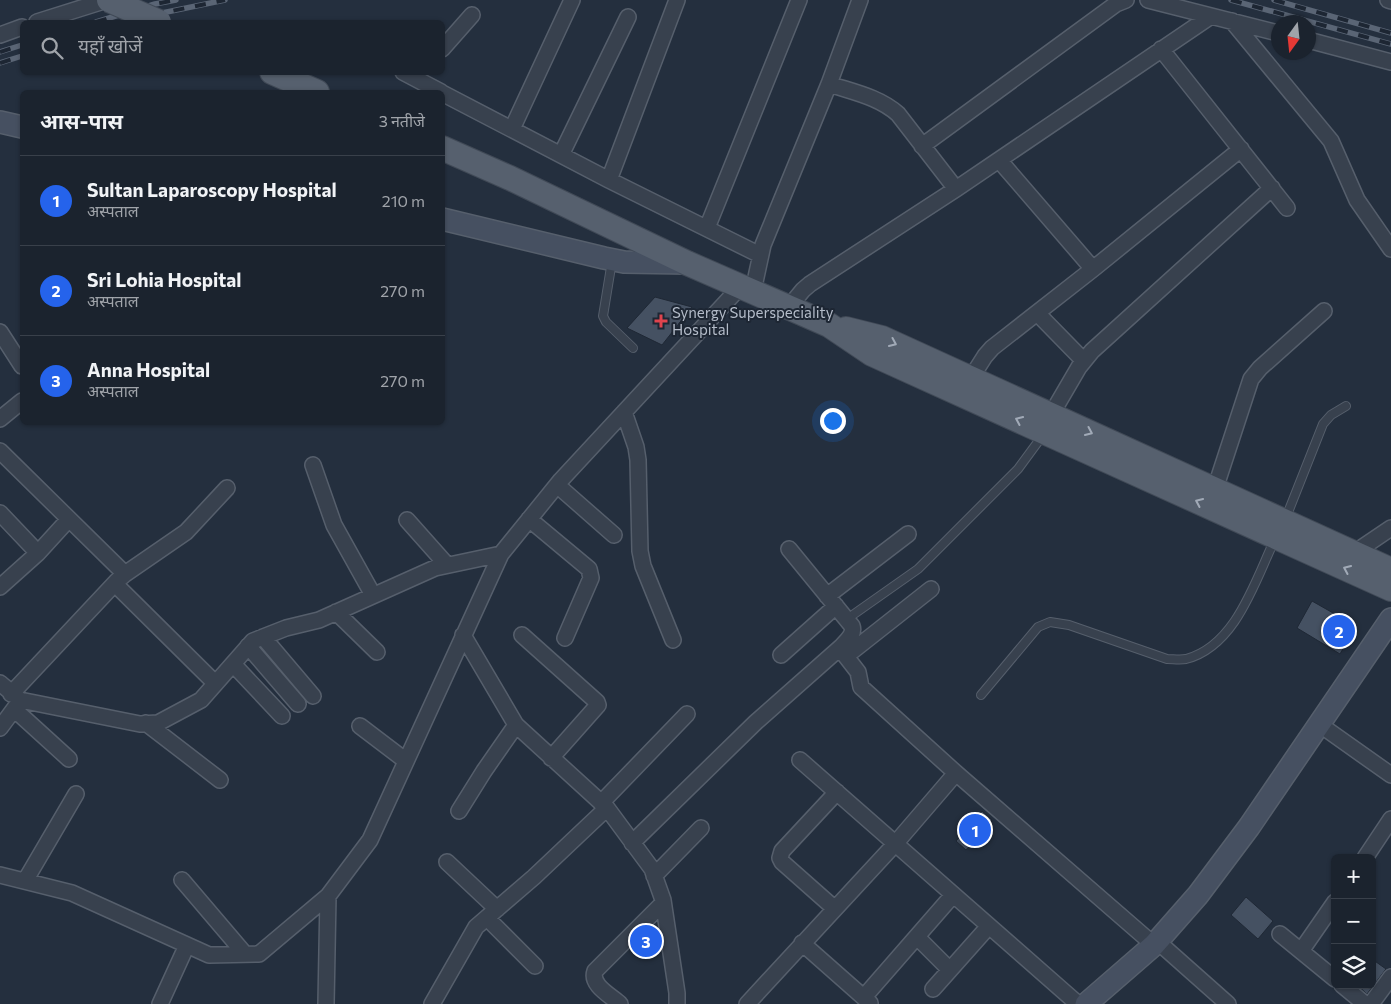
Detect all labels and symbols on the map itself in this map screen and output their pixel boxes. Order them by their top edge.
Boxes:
north arrow [1271,15,1316,60]
place label: Synergy Superspeciality Hospital [672,303,834,338]
marker: Synergy Superspeciality Hospital [654,314,668,328]
one-way arrow [888,337,897,347]
your location [820,408,846,434]
one-way arrow [1015,416,1024,427]
one-way arrow [1084,426,1093,436]
one-way arrow [1195,498,1204,508]
one-way arrow [1343,565,1352,575]
pin: 2 [1323,612,1355,650]
pin: 1 [959,811,991,849]
pin: 3 [630,922,662,960]

